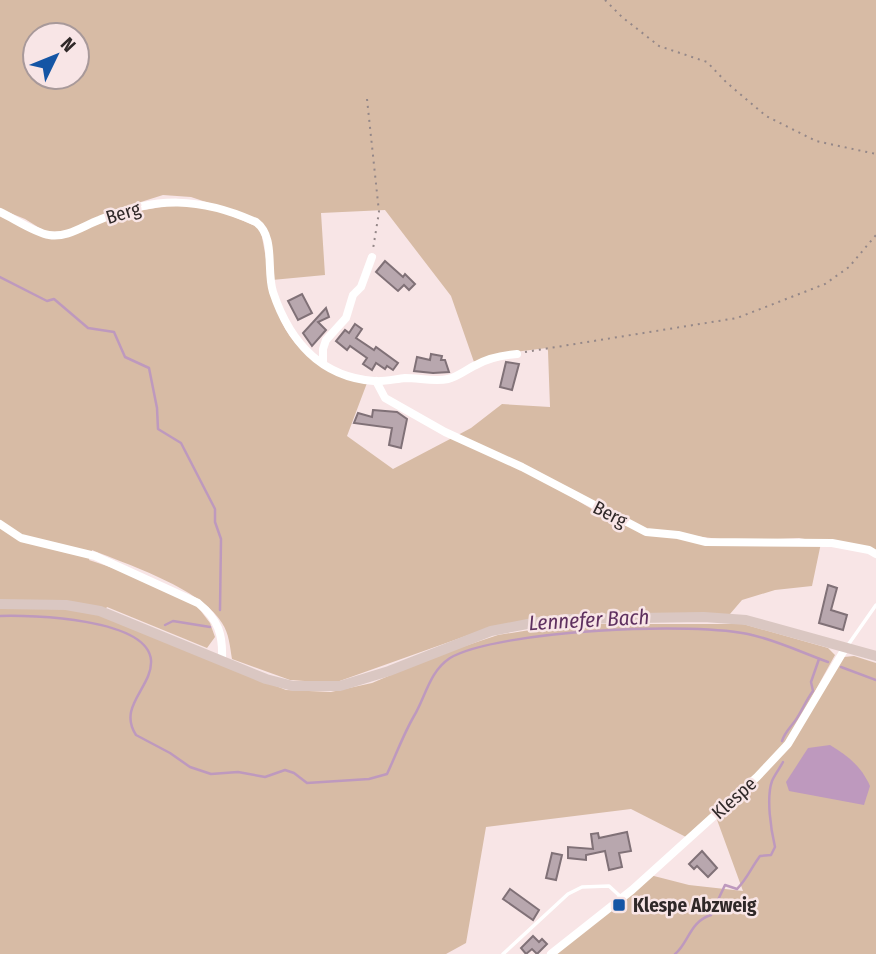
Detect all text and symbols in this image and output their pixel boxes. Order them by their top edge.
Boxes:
north arrow [21,21,91,91]
text: N [56,33,80,57]
street label: Berg [103,197,143,229]
street label: Berg [589,496,631,532]
water label: Lennefer Bach [528,604,650,636]
street label: Klespe [707,772,761,824]
place label: Klespe Abzweig [633,894,757,917]
marker: Klespe Abzweig [611,897,627,913]

